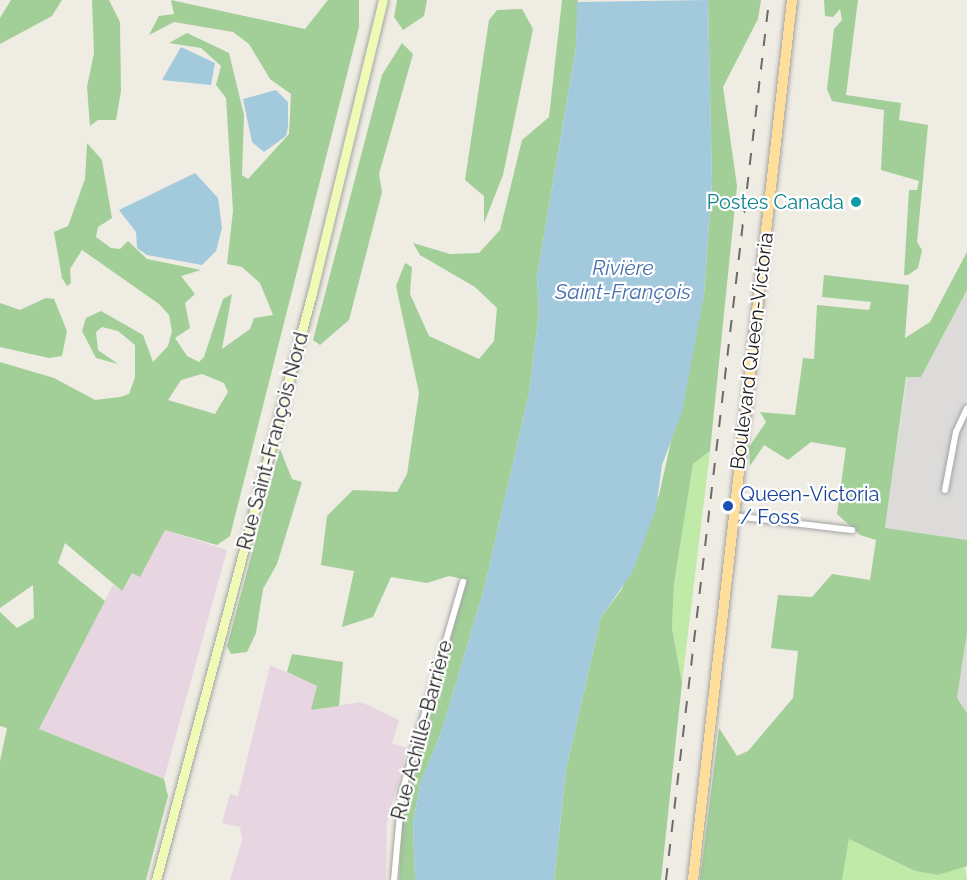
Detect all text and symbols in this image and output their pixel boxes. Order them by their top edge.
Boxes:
place label: Postes Canada [707,190,844,214]
marker: Postes Canada [849,195,863,209]
street label: Boulevard Queen-Victoria [726,231,778,471]
water label: Rivière Saint-François [555,255,691,305]
street label: Rue Saint-François Nord [232,329,314,553]
place label: Queen-Victoria / Foss [740,482,879,529]
marker: Queen-Victoria / Foss [721,499,735,513]
street label: Rue Achille-Barrière [386,637,458,823]

